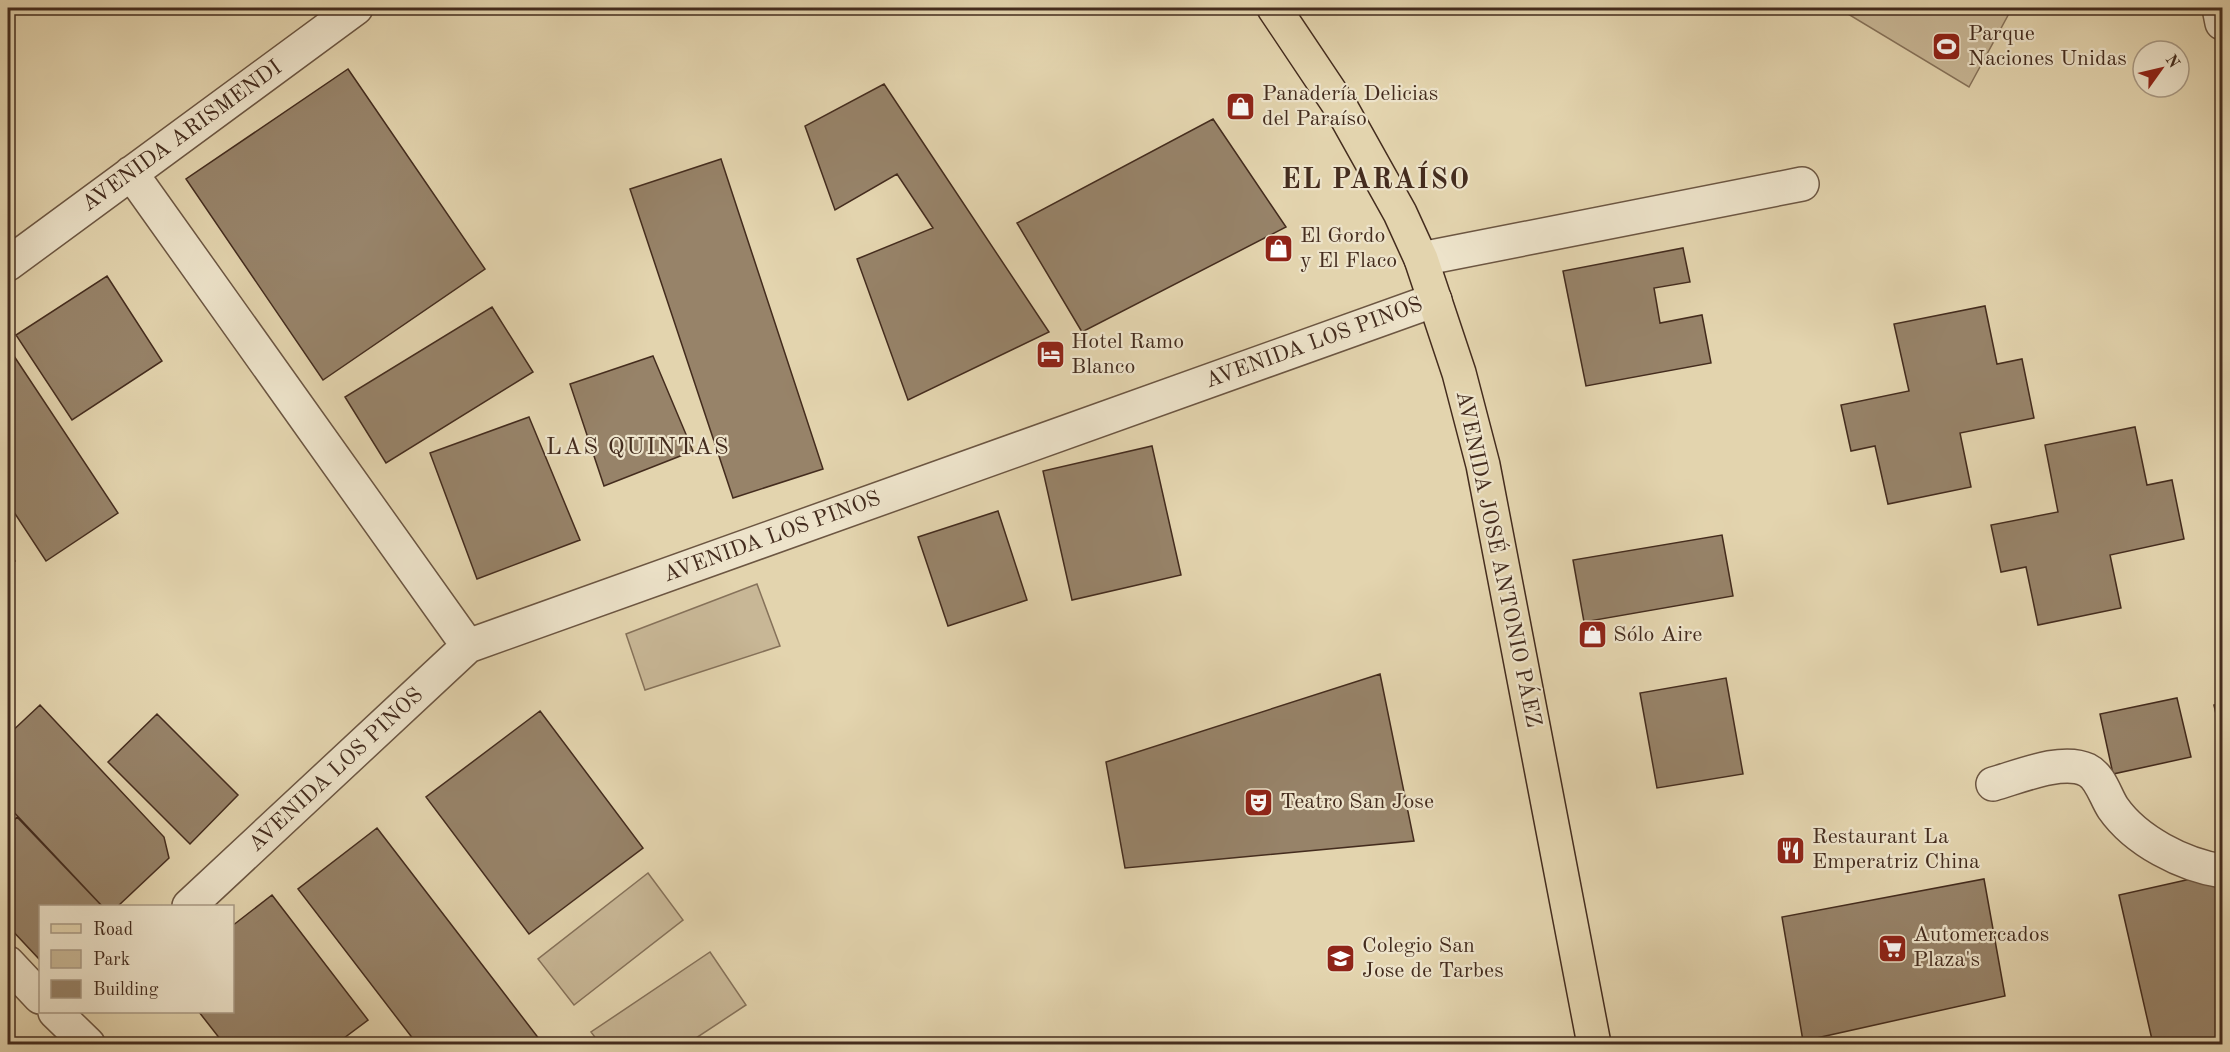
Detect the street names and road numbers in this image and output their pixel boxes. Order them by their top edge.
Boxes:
street label: AVENIDA ARISMENDI [78,56,286,216]
street label: AVENIDA LOS PINOS [1203,293,1425,393]
street label: AVENIDA JOSÉ ANTONIO PÁEZ [1452,388,1547,729]
street label: AVENIDA LOS PINOS [661,487,883,587]
street label: AVENIDA LOS PINOS [245,684,427,856]

